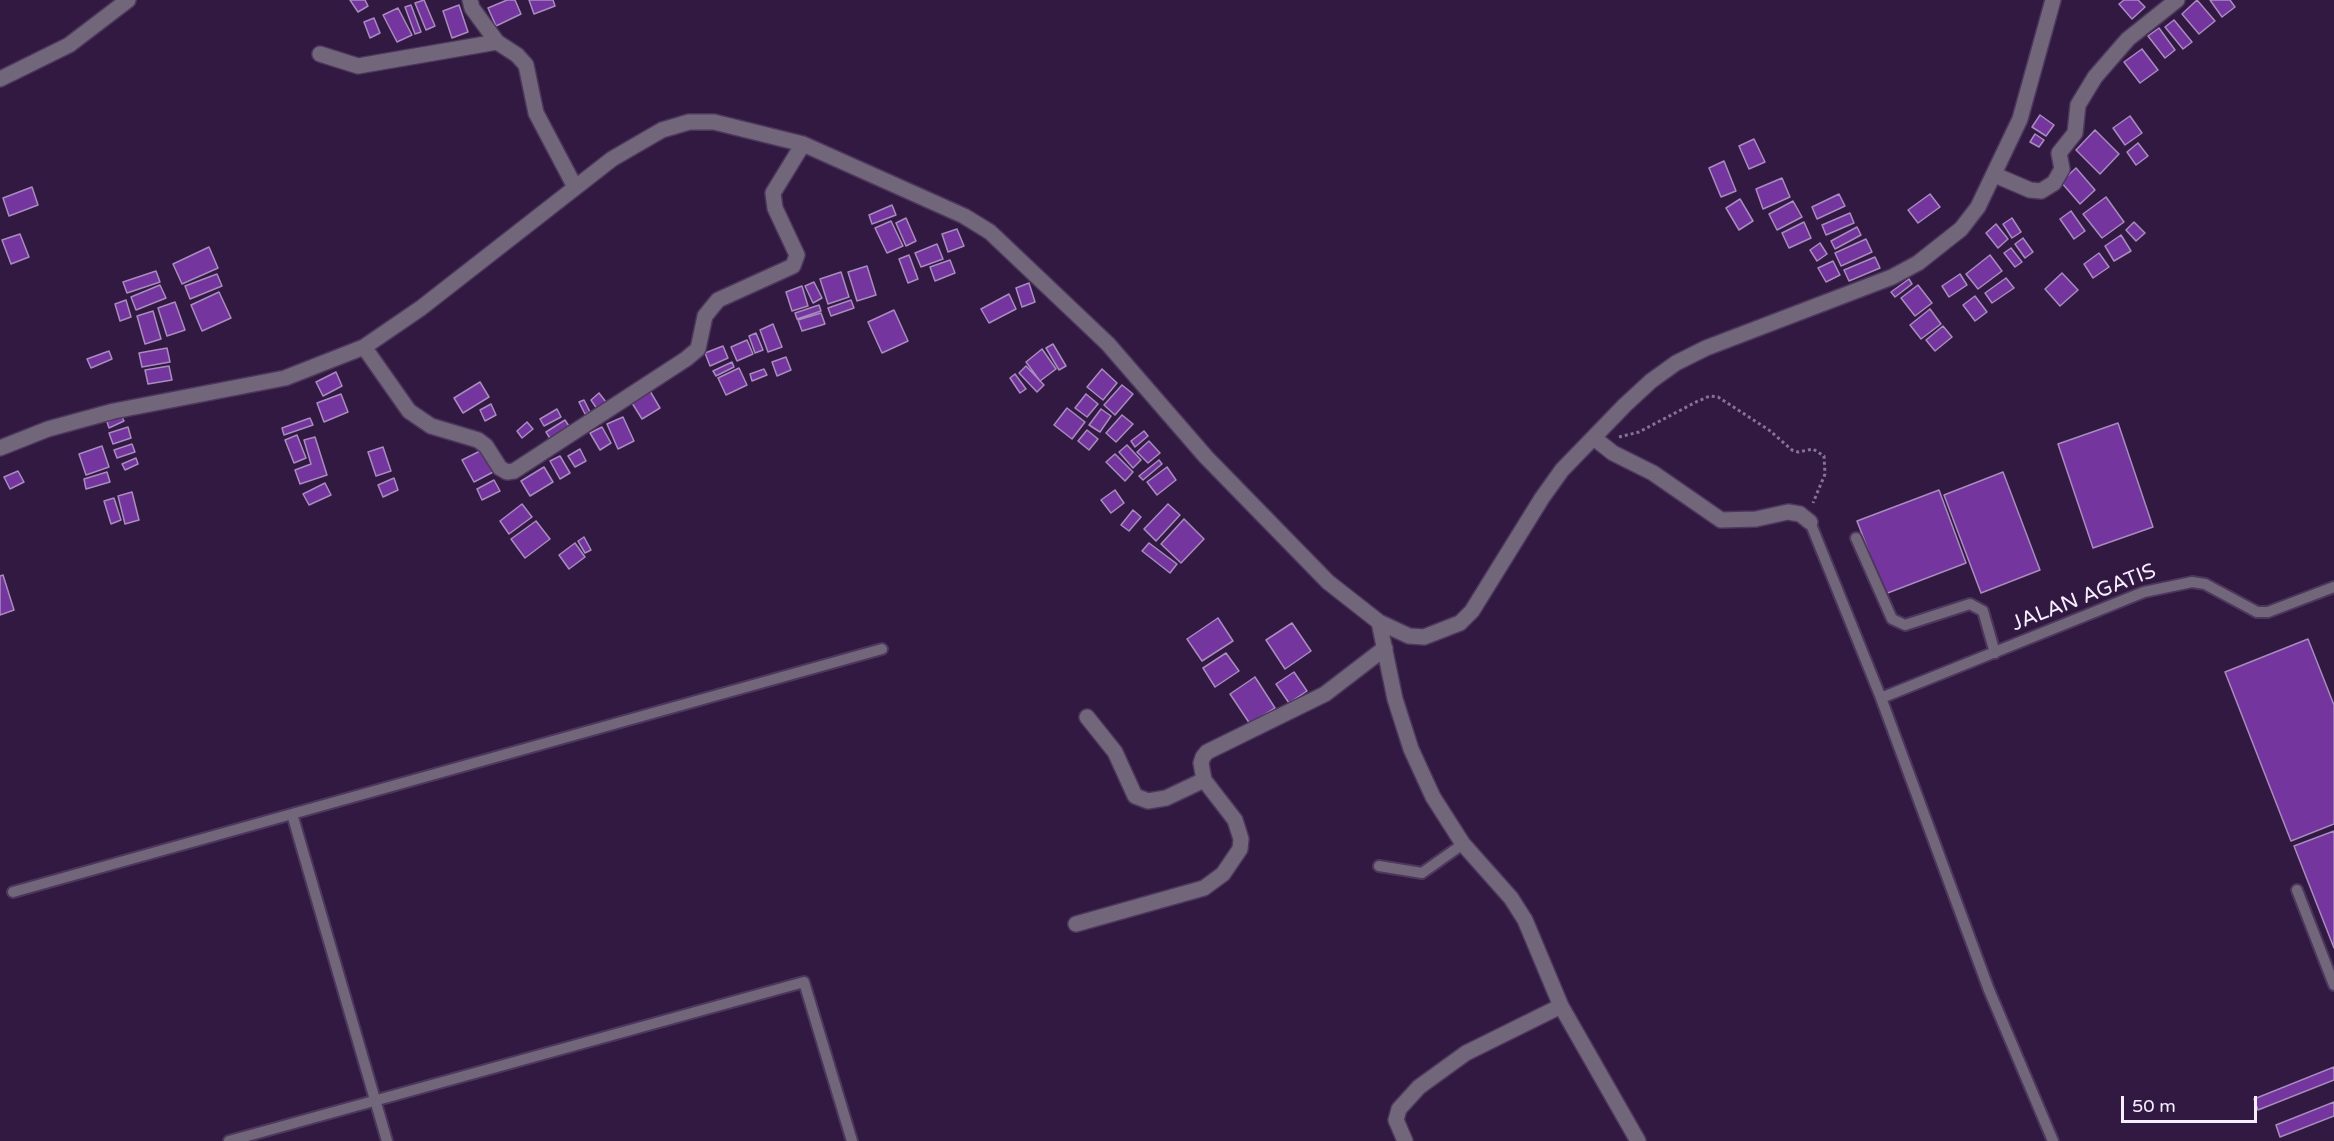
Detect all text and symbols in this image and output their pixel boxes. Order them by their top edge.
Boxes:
street label: JALAN AGATIS [2008,559,2160,637]
scale bar [2124,1084,2260,1122]
text: 50 m [2132,1095,2176,1117]

